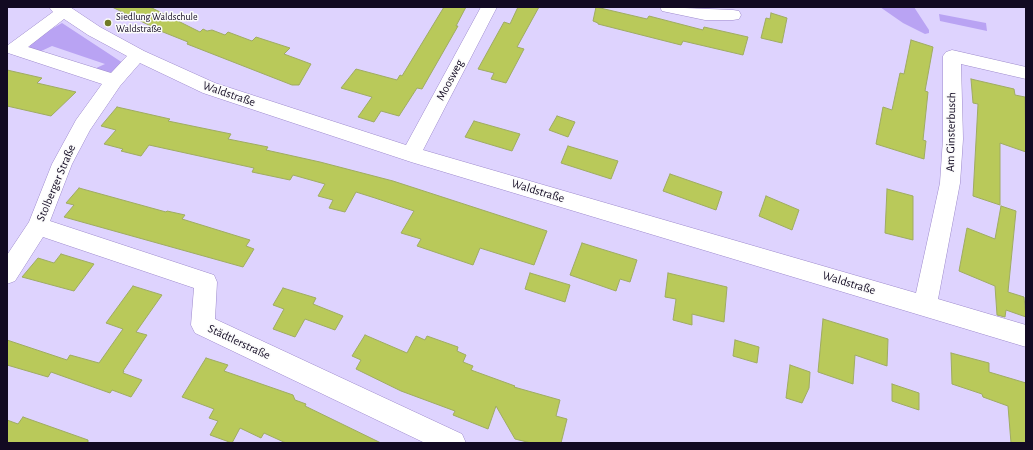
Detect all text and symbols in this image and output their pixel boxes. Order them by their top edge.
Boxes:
place label: Siedlung Waldschule Waldstraße [116,11,198,34]
marker: Siedlung Waldschule Waldstraße [103,18,113,28]
street label: Moosweg [433,57,467,103]
street label: Waldstraße [201,78,257,110]
street label: Am Ginsterbusch [943,92,959,172]
street label: Stolberger Straße [33,142,79,224]
street label: Waldstraße [510,176,566,206]
street label: Waldstraße [821,268,877,298]
street label: Städtlerstraße [206,321,272,363]

